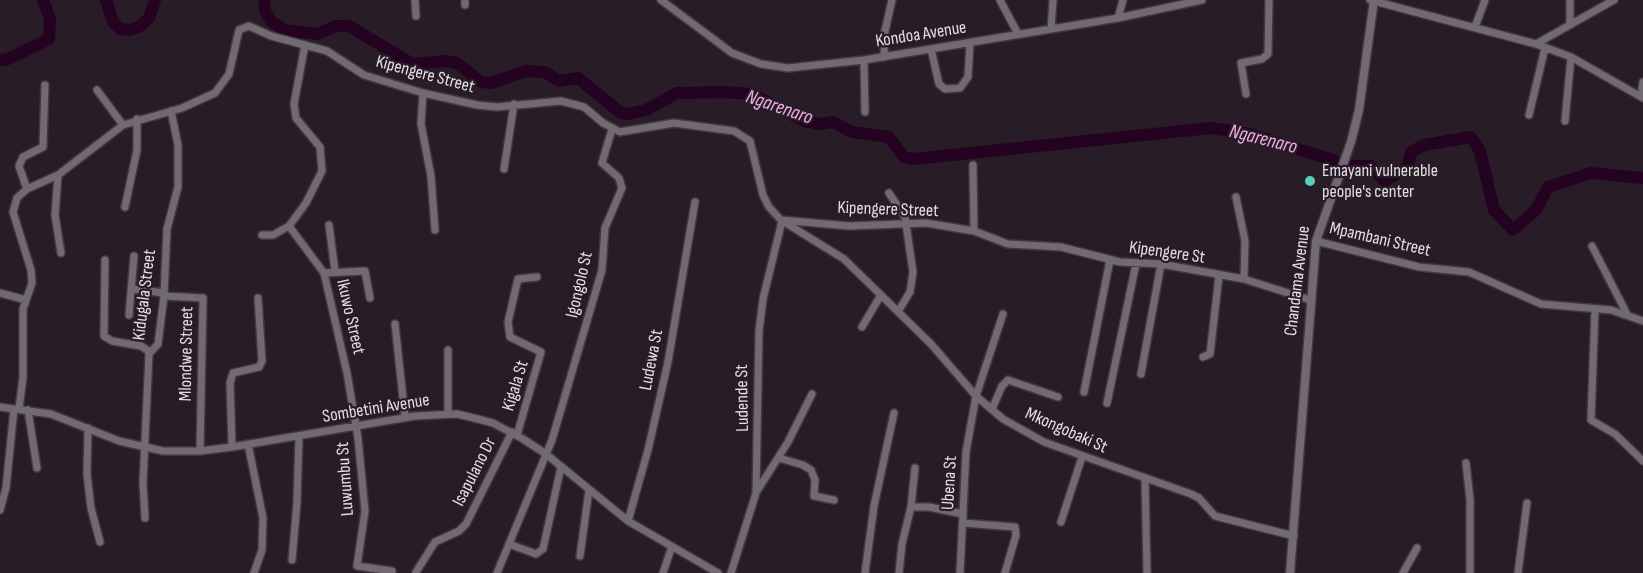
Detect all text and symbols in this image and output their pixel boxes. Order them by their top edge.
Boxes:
street label: Kondoa Avenue [874,17,968,53]
street label: Kipengere Street [373,51,477,99]
water label: Ngarenaro [742,85,816,131]
water label: Ngarenaro [1226,120,1300,160]
place label: Emayani vulnerable people's center [1322,160,1438,202]
marker: Emayani vulnerable people's center [1303,174,1317,188]
street label: Kipengere Street [837,197,939,223]
street label: Mpambani Street [1327,218,1433,262]
street label: Chandama Avenue [1281,225,1315,337]
street label: Kipengere St [1128,237,1206,269]
street label: Kidugala Street [129,248,161,342]
street label: Igongolo St [562,250,598,320]
street label: Ikuwo Street [331,277,369,357]
street label: Mlondwe Street [175,306,199,402]
street label: Ludewa St [636,328,668,392]
street label: Kigala St [498,358,534,414]
street label: Ludende St [732,364,754,432]
street label: Sombetini Avenue [321,390,431,428]
street label: Mkongobaki St [1022,403,1110,459]
street label: Isapulano Dr [449,434,501,510]
street label: Luwumbu St [333,441,359,517]
street label: Ubena St [938,455,962,511]

